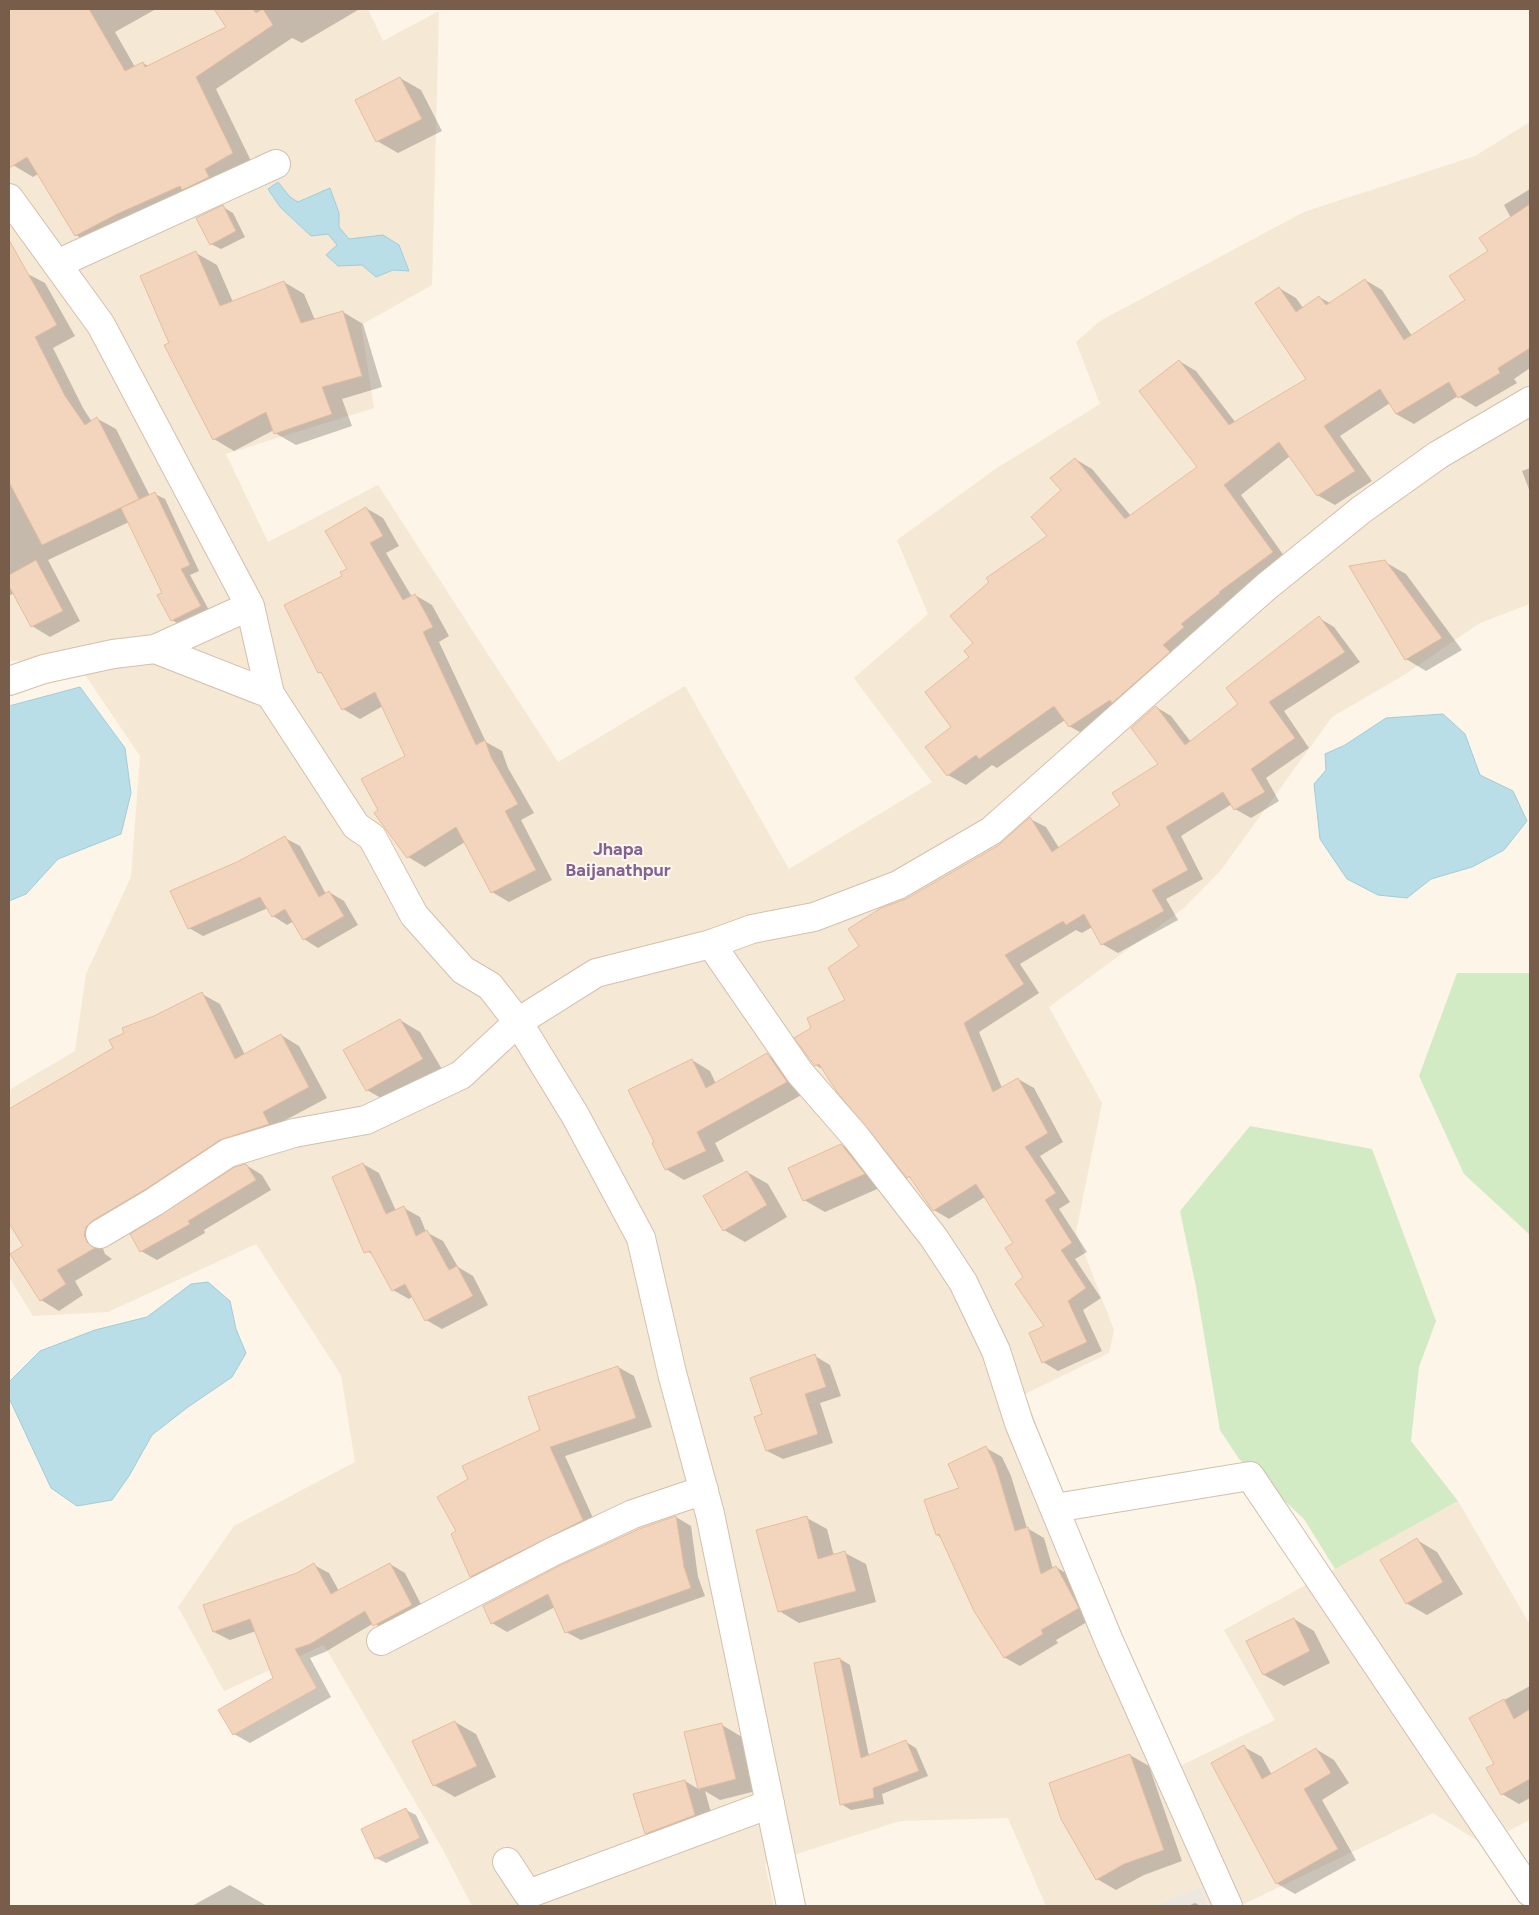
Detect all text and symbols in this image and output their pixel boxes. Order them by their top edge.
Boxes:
district label: Jhapa Baijanathpur [565,838,671,881]

